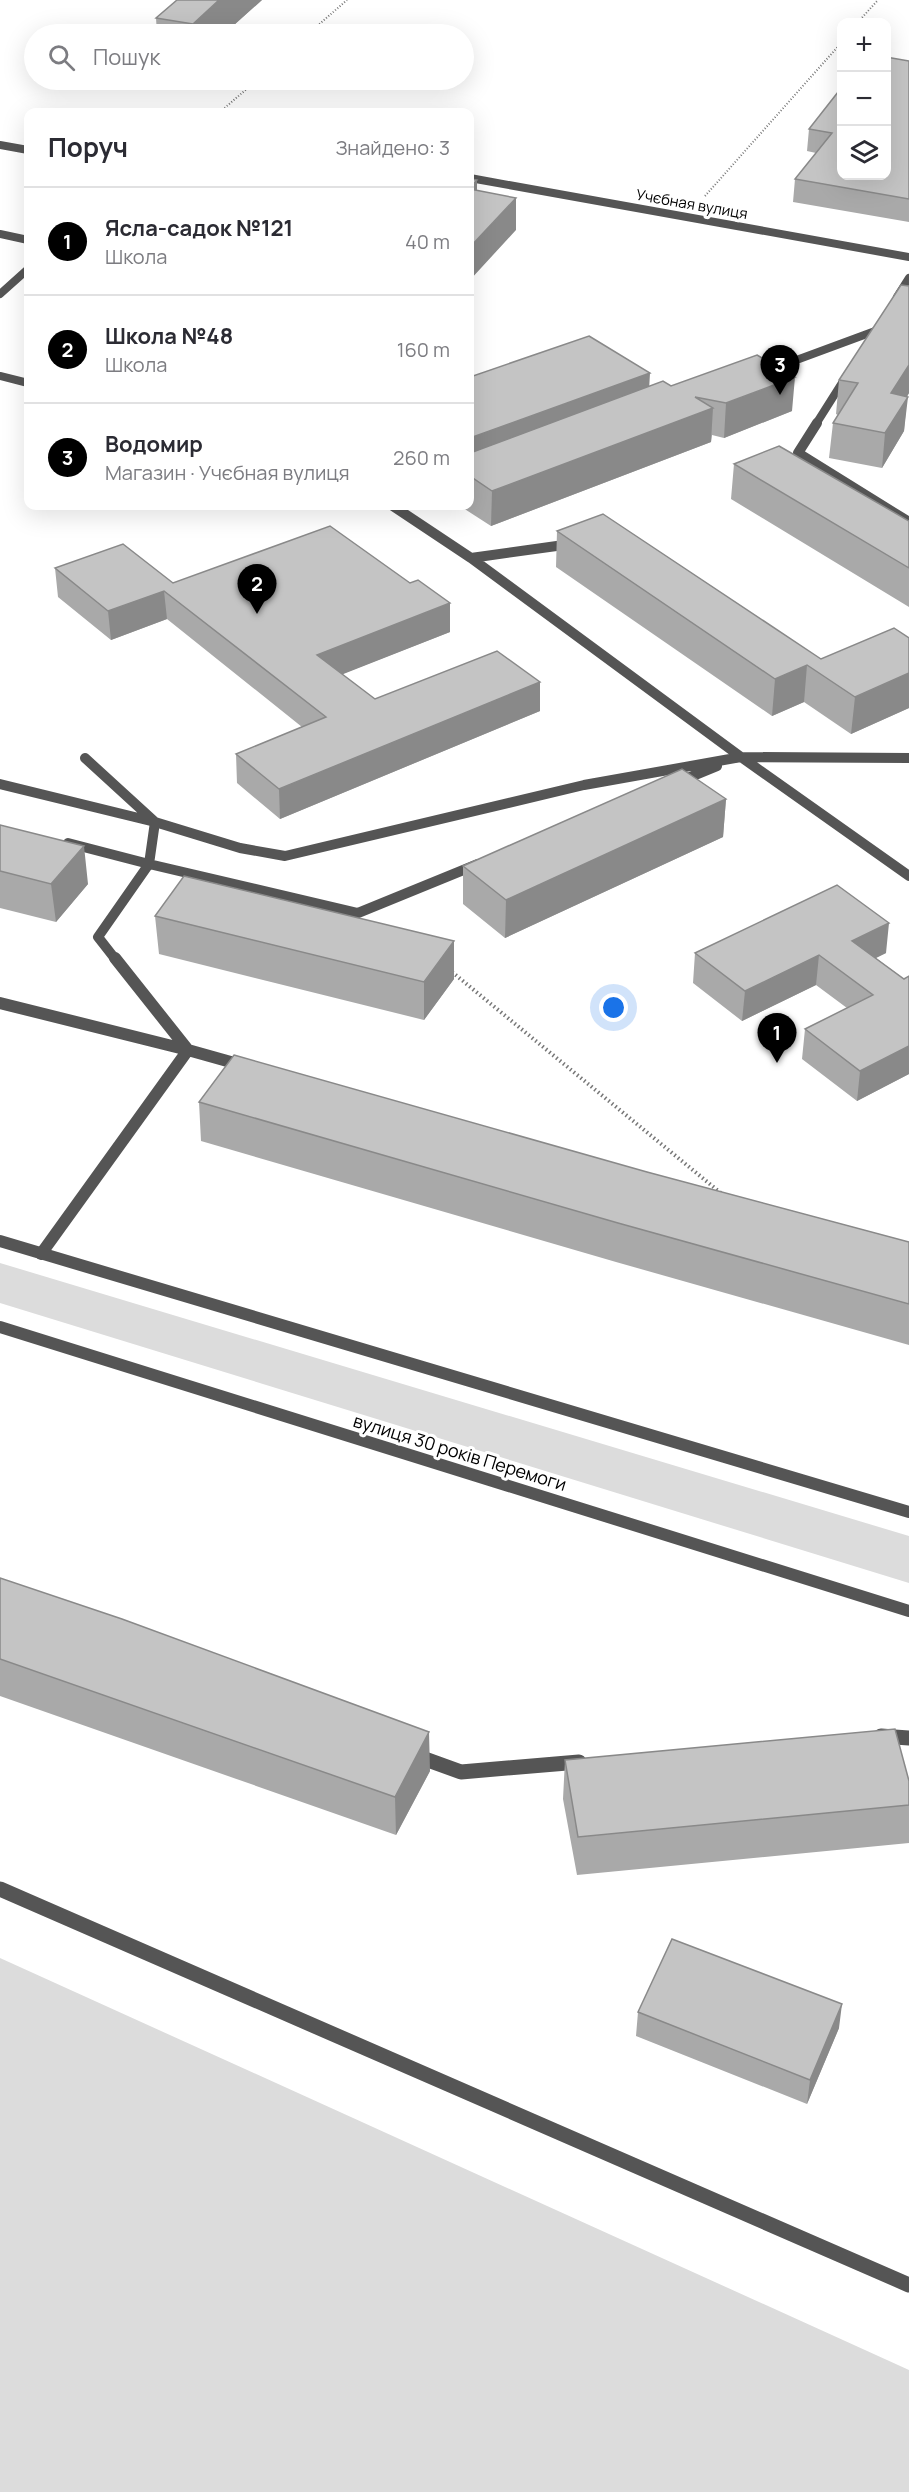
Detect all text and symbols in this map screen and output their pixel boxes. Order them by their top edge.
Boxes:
map controls [837,18,891,180]
button: + [837,18,891,72]
search box [24,24,474,90]
icon: search [45,41,78,74]
text: Пошук [93,42,160,72]
button: − [837,72,891,126]
button: layers [837,126,891,180]
text: Поруч [48,129,128,165]
text: Знайдено: 3 [335,134,450,161]
street label: Учєбная вулиця [634,184,750,224]
text: Ясла-садок №121 [105,213,293,243]
text: 1 [63,228,72,255]
text: 40 m [405,228,450,255]
text: Школа [105,243,167,270]
text: Школа №48 [105,321,233,351]
text: 2 [62,336,73,363]
text: 160 m [397,336,450,363]
pin: 3 [760,346,800,395]
text: Школа [105,351,167,378]
text: Водомир [105,429,203,459]
text: 3 [62,444,73,471]
text: 260 m [393,444,450,471]
text: Магазин · Учєбная вулиця [105,459,350,486]
pin: 2 [238,564,276,614]
your location [599,993,628,1022]
pin: 1 [758,1014,796,1063]
street label: вулиця 30 років Перемоги [350,1408,570,1496]

